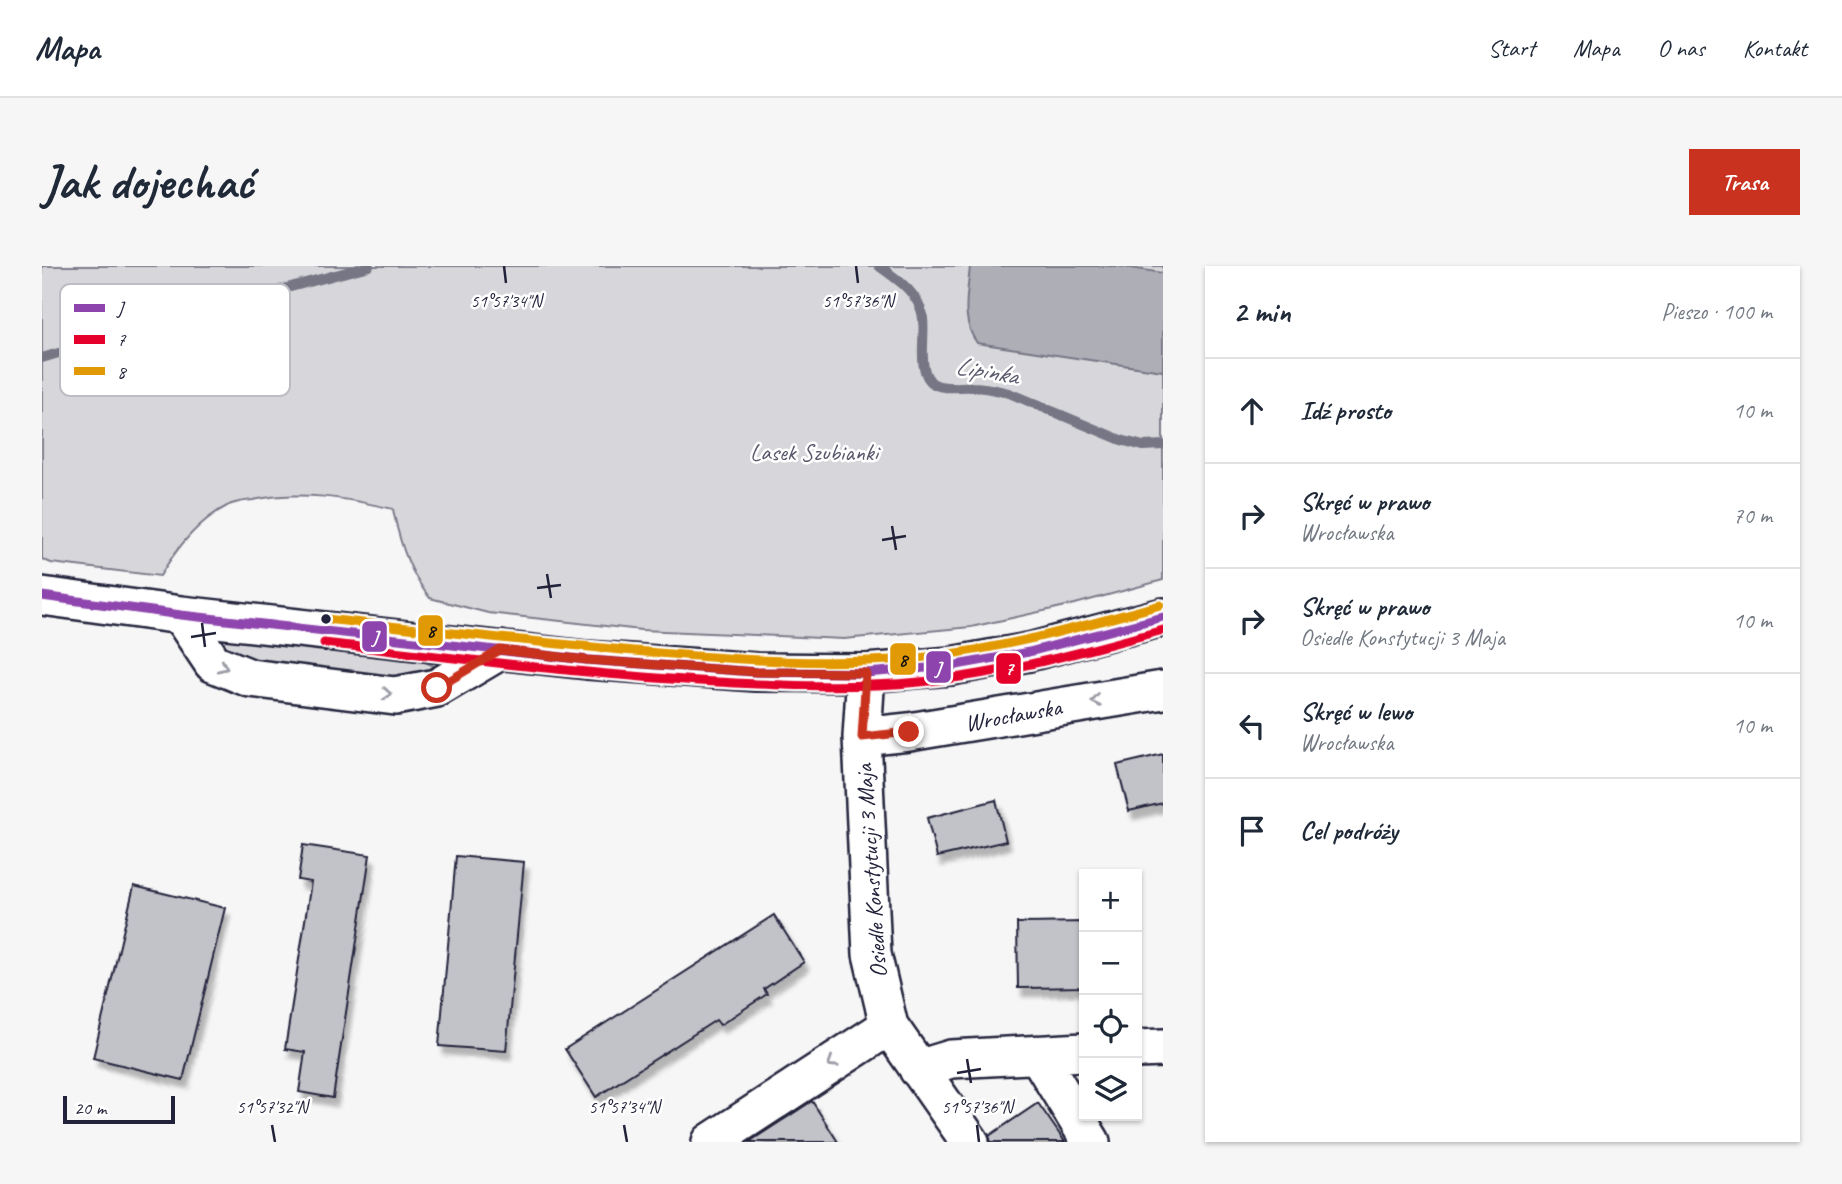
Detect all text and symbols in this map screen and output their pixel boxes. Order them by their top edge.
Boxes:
text: Mapa [35,27,100,69]
text: Start [1488,33,1535,63]
text: Mapa [1573,33,1620,63]
text: O nas [1658,33,1705,63]
text: Kontakt [1743,33,1807,63]
button: Trasa [1689,149,1800,215]
text: Jak dojechać [42,151,253,213]
legend [60,284,290,396]
text: 51°57'34"N [471,290,545,312]
text: 51°57'36"N [823,290,897,312]
text: 2 min [1233,293,1290,331]
text: J [116,297,126,321]
text: Pieszo · 100 m [1661,297,1772,326]
text: 7 [117,328,127,352]
water label: Lipinka [953,349,1024,393]
text: 8 [117,360,128,384]
icon: ahead [1233,392,1271,430]
text: Idź prosto [1300,394,1391,427]
text: 10 m [1733,396,1772,425]
park label: Lasek Szubianki [750,437,881,467]
text: Skręć w prawo [1300,485,1429,518]
icon: right [1233,497,1271,535]
text: 70 m [1733,501,1772,530]
text: Wrocławska [1300,518,1393,547]
text: Skręć w prawo [1300,590,1429,623]
icon: right [1233,602,1271,640]
text: 10 m [1733,606,1772,635]
unlabelled marker [319,612,333,626]
line badge: 8 [417,614,444,647]
text: 8 [427,619,438,643]
line badge: J [361,620,388,653]
text: Osiedle Konstytucji 3 Maja [1300,623,1505,652]
text: J [370,625,381,649]
line badge: 8 [889,642,917,676]
text: 8 [899,648,910,672]
line badge: J [925,650,952,684]
line badge: 7 [995,652,1022,685]
text: J [933,656,944,680]
text: 7 [1005,657,1016,681]
one-way arrow [216,659,228,673]
route start [421,672,452,703]
one-way arrow [382,686,393,701]
street label: Wrocławska [962,692,1065,738]
one-way arrow [1090,693,1102,708]
text: Skręć w lewo [1300,695,1412,728]
icon: left [1233,707,1271,745]
text: 10 m [1733,711,1772,740]
route end [893,716,924,747]
text: Wrocławska [1300,728,1393,757]
street label: Osiedle Konstytucji 3 Maja [848,762,893,979]
icon: arrive [1233,812,1271,850]
text: Cel podróży [1300,814,1398,847]
map controls [1079,869,1142,1121]
button: + [1079,869,1142,932]
button: − [1079,932,1142,995]
button: locate [1079,995,1142,1058]
one-way arrow [827,1055,840,1068]
button: layers [1079,1058,1142,1121]
scale bar [63,1093,175,1125]
text: 20 m [74,1096,106,1120]
text: 51°57'32"N [237,1096,311,1118]
text: 51°57'34"N [589,1096,663,1118]
text: 51°57'36"N [942,1096,1016,1118]

